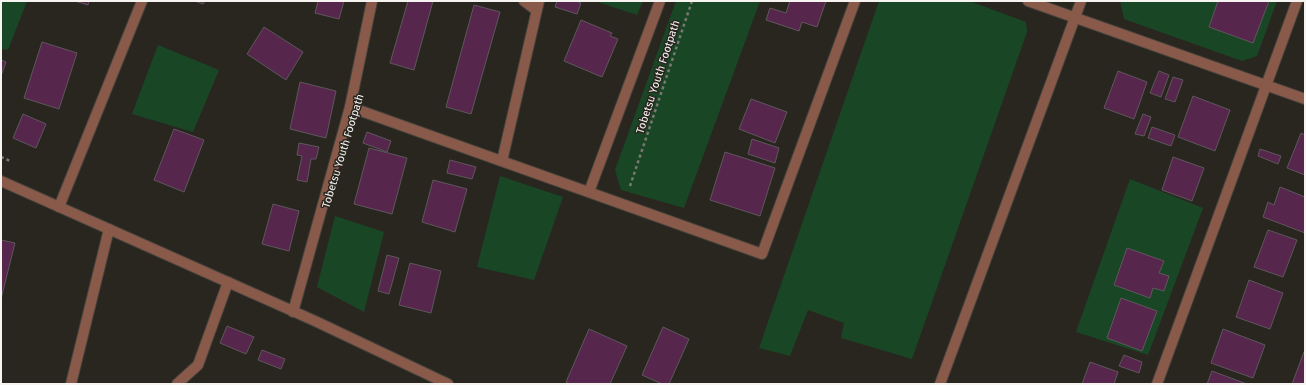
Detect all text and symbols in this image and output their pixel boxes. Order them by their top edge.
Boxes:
street label: Tobetsu Youth Footpath [633,19,683,135]
street label: Tobetsu Youth Footpath [319,92,367,210]

